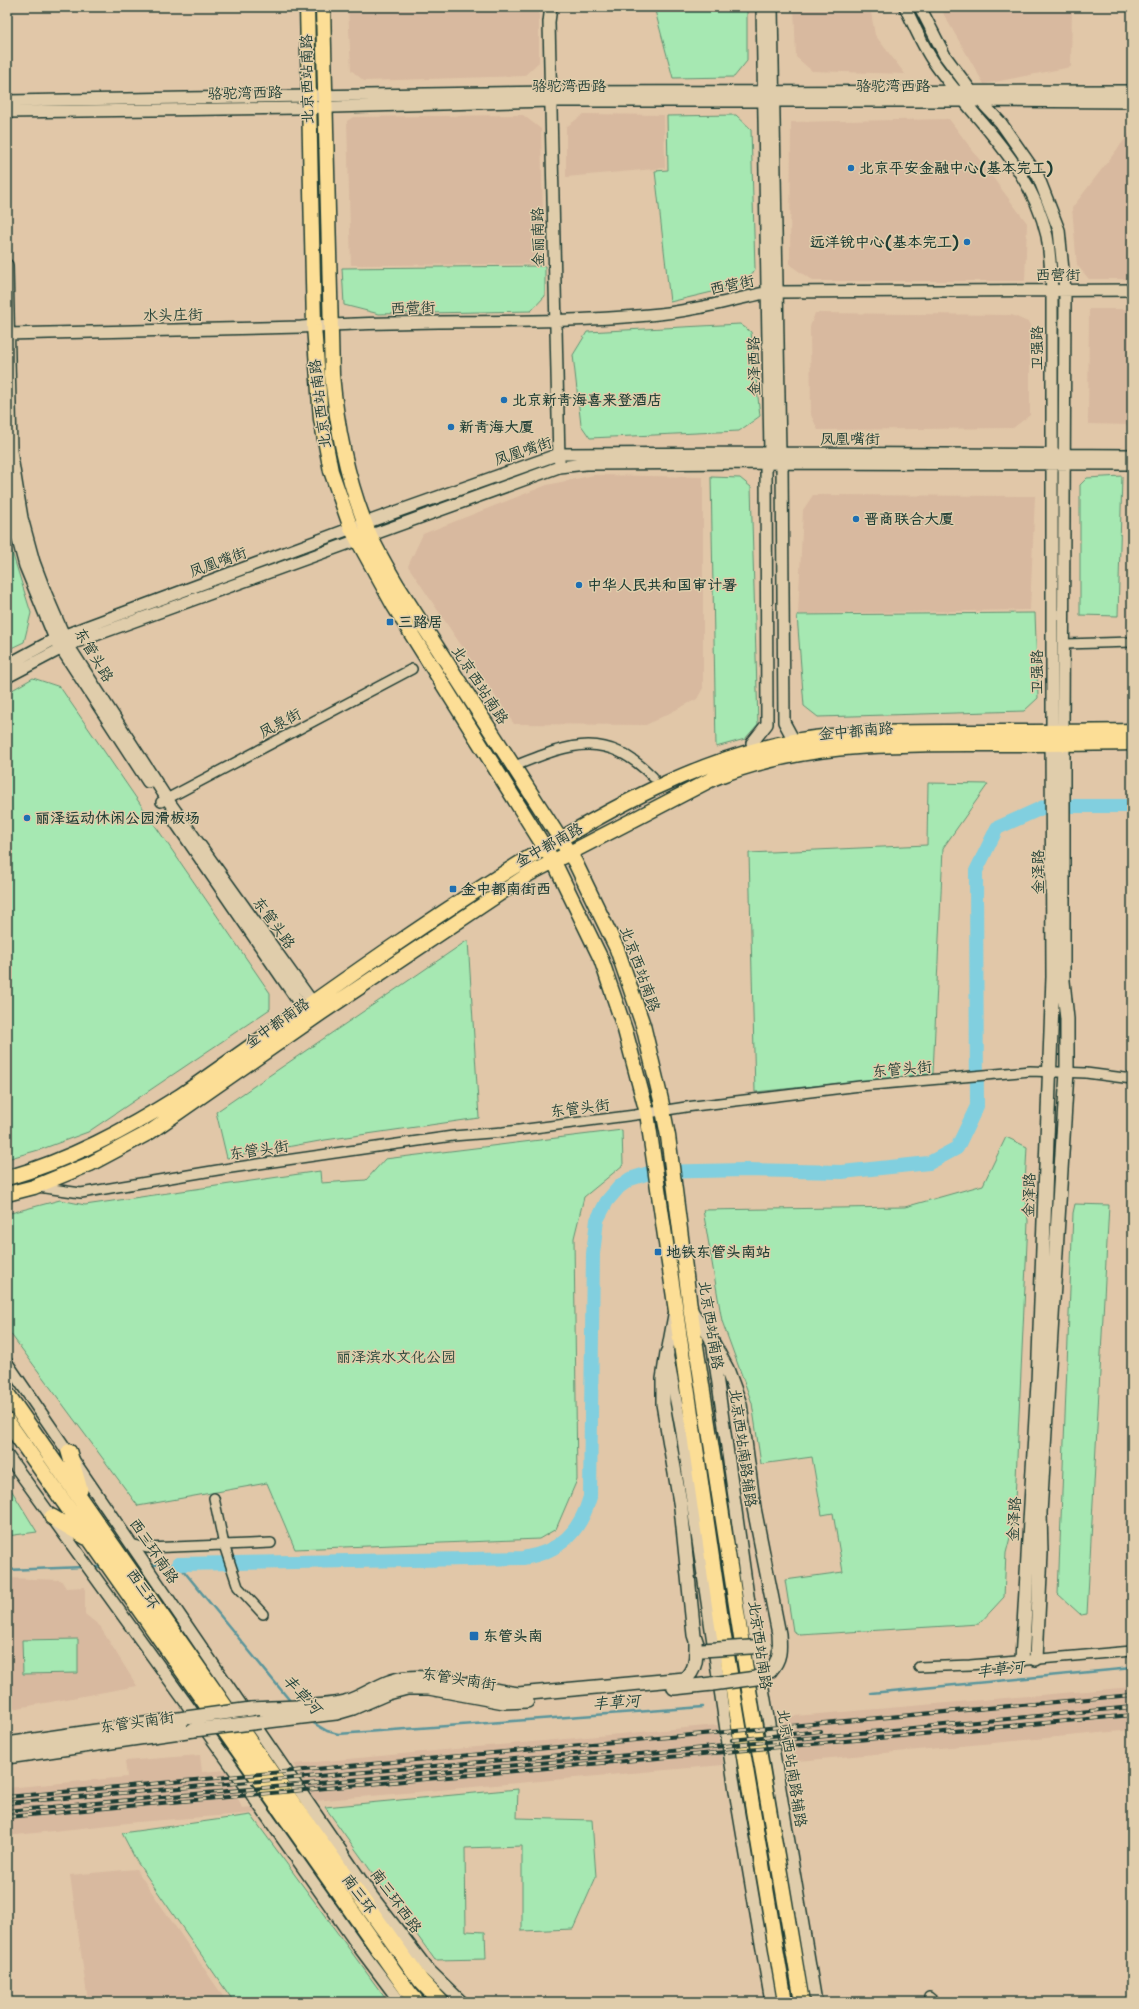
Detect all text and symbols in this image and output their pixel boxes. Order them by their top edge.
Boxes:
street label: 北京西站南路 [296,34,318,124]
street label: 骆驼湾西路 [531,76,607,96]
street label: 骆驼湾西路 [855,76,931,96]
street label: 骆驼湾西路 [207,82,283,104]
place label: 北京平安金融中心(基本完工) [859,158,1053,178]
marker: 北京平安金融中心(基本完工) [846,163,856,173]
street label: 金丽南路 [527,207,549,267]
place label: 远洋锐中心(基本完工) [810,232,959,252]
marker: 远洋锐中心(基本完工) [962,237,972,247]
street label: 西营街 [1035,265,1081,285]
street label: 西营街 [708,271,756,299]
street label: 西营街 [390,298,436,318]
street label: 水头庄街 [143,304,203,326]
street label: 卫强路 [1027,325,1047,371]
street label: 金泽西路 [743,336,765,396]
street label: 北京西站南路 [305,358,335,450]
place label: 北京新青海喜来登酒店 [512,390,662,410]
marker: 北京新青海喜来登酒店 [499,395,509,405]
place label: 新青海大厦 [459,417,534,437]
marker: 新青海大厦 [446,422,456,432]
street label: 凤凰嘴街 [820,429,880,449]
street label: 凤凰嘴街 [491,432,555,470]
place label: 晋商联合大厦 [864,509,954,529]
marker: 晋商联合大厦 [851,514,861,524]
street label: 凤凰嘴街 [186,542,250,582]
place label: 中华人民共和国审计署 [587,575,737,595]
marker: 中华人民共和国审计署 [574,580,584,590]
place label: 三路居 [398,612,443,632]
marker: 三路居 [385,617,395,627]
street label: 东管头路 [70,624,118,686]
street label: 北京西站南路 [447,642,513,728]
street label: 卫强路 [1027,649,1047,695]
street label: 凤泉街 [255,704,305,742]
street label: 金中都南路 [818,718,894,744]
place label: 丽泽运动休闲公园滑板场 [35,808,200,828]
marker: 丽泽运动休闲公园滑板场 [22,813,32,823]
street label: 金中都南路 [511,818,587,872]
street label: 金泽路 [1028,849,1048,895]
place label: 金中都南街西 [461,879,551,899]
marker: 金中都南街西 [448,884,458,894]
street label: 东管头路 [248,893,300,953]
street label: 北京西站南路 [615,923,665,1015]
street label: 金中都南路 [241,993,313,1053]
street label: 东管头街 [871,1056,933,1082]
street label: 东管头街 [549,1094,611,1122]
street label: 东管头街 [228,1136,290,1164]
street label: 金泽路 [1018,1172,1040,1218]
place label: 地铁东管头南站 [666,1242,771,1262]
marker: 地铁东管头南站 [653,1247,663,1257]
street label: 北京西站南路 [694,1279,728,1371]
park label: 丽泽滨水文化公园 [336,1347,456,1367]
street label: 北京西站南路辅路 [725,1387,761,1509]
street label: 金泽路 [1003,1496,1025,1542]
street label: 西三环南路 [125,1514,183,1588]
street label: 西三环 [122,1565,164,1613]
street label: 北京西站南路 [744,1599,776,1691]
place label: 东管头南 [483,1626,543,1646]
marker: 东管头南 [468,1630,480,1642]
water label: 丰草河 [975,1656,1028,1682]
street label: 东管头南街 [420,1663,498,1695]
water label: 丰草河 [278,1669,328,1721]
water label: 丰草河 [591,1690,644,1714]
street label: 东管头南街 [98,1707,176,1737]
street label: 北京西站南路辅路 [773,1707,811,1829]
street label: 南三环西路 [366,1865,426,1937]
street label: 南三环 [338,1870,380,1918]

